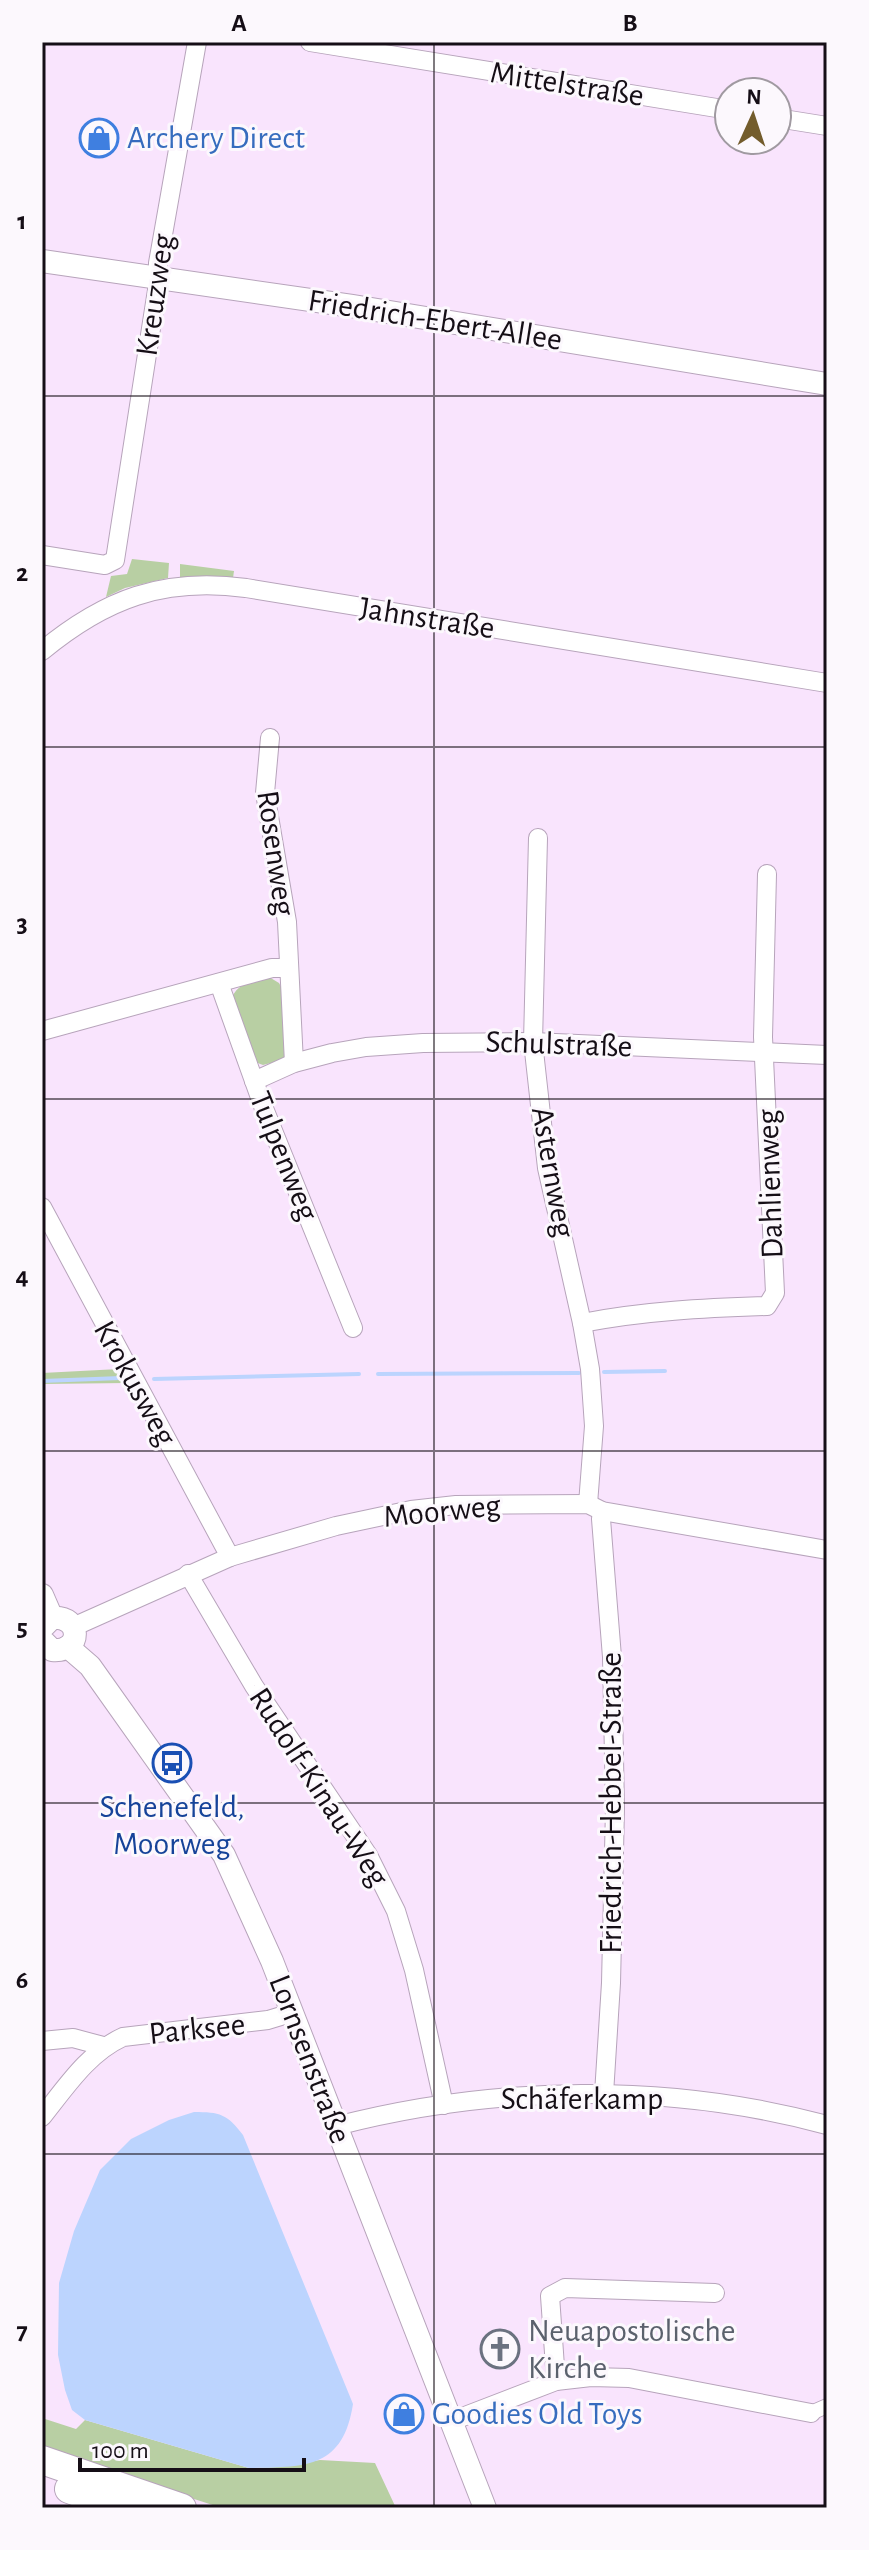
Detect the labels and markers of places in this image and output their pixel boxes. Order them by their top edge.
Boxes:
shop icon: Archery Direct [78,117,120,159]
place label: Archery Direct [127,122,305,154]
bus stop icon: Schenefeld, Moorweg [151,1742,193,1784]
place label: Schenefeld, Moorweg [99,1791,245,1860]
place label: Neuapostolische Kirche [528,2315,736,2384]
church icon: Neuapostolische Kirche [479,2328,521,2370]
shop icon: Goodies Old Toys [383,2393,425,2435]
place label: Goodies Old Toys [432,2398,643,2430]

